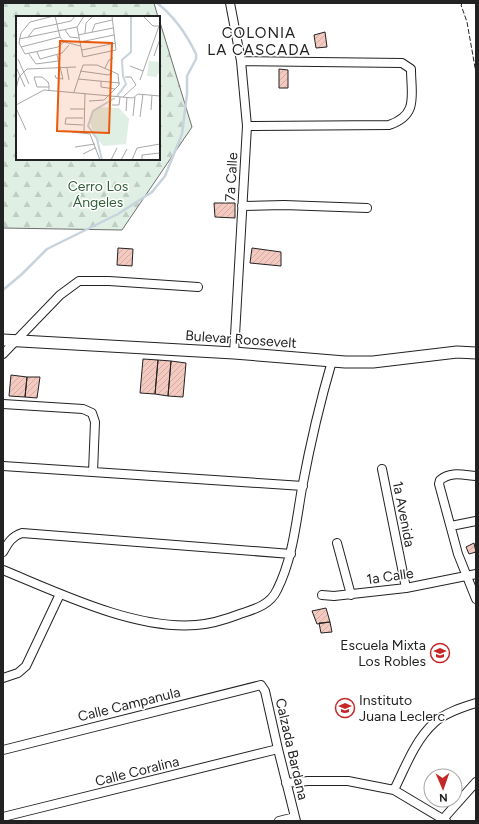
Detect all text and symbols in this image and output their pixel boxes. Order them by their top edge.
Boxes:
inset map [16,16,160,160]
district label: COLONIA LA CASCADA [207,24,311,59]
street label: 7a Calle [222,152,241,202]
park label: Cerro Los Ángeles [68,178,128,211]
street label: Bulevar Roosevelt [185,327,297,352]
street label: 1a Avenida [389,480,418,549]
street label: 1a Calle [365,565,415,588]
place label: Escuela Mixta Los Robles [340,637,426,670]
school or university icon: Escuela Mixta Los Robles [429,642,451,664]
street label: Calle Campanula [76,684,182,725]
place label: Instituto Juana Leclerc [359,692,446,725]
street label: Calzada Bardana [272,697,311,802]
school or university icon: Instituto Juana Leclerc [334,697,356,719]
street label: Calle Coralina [93,753,181,790]
north arrow [423,768,463,808]
text: N [439,791,448,804]

